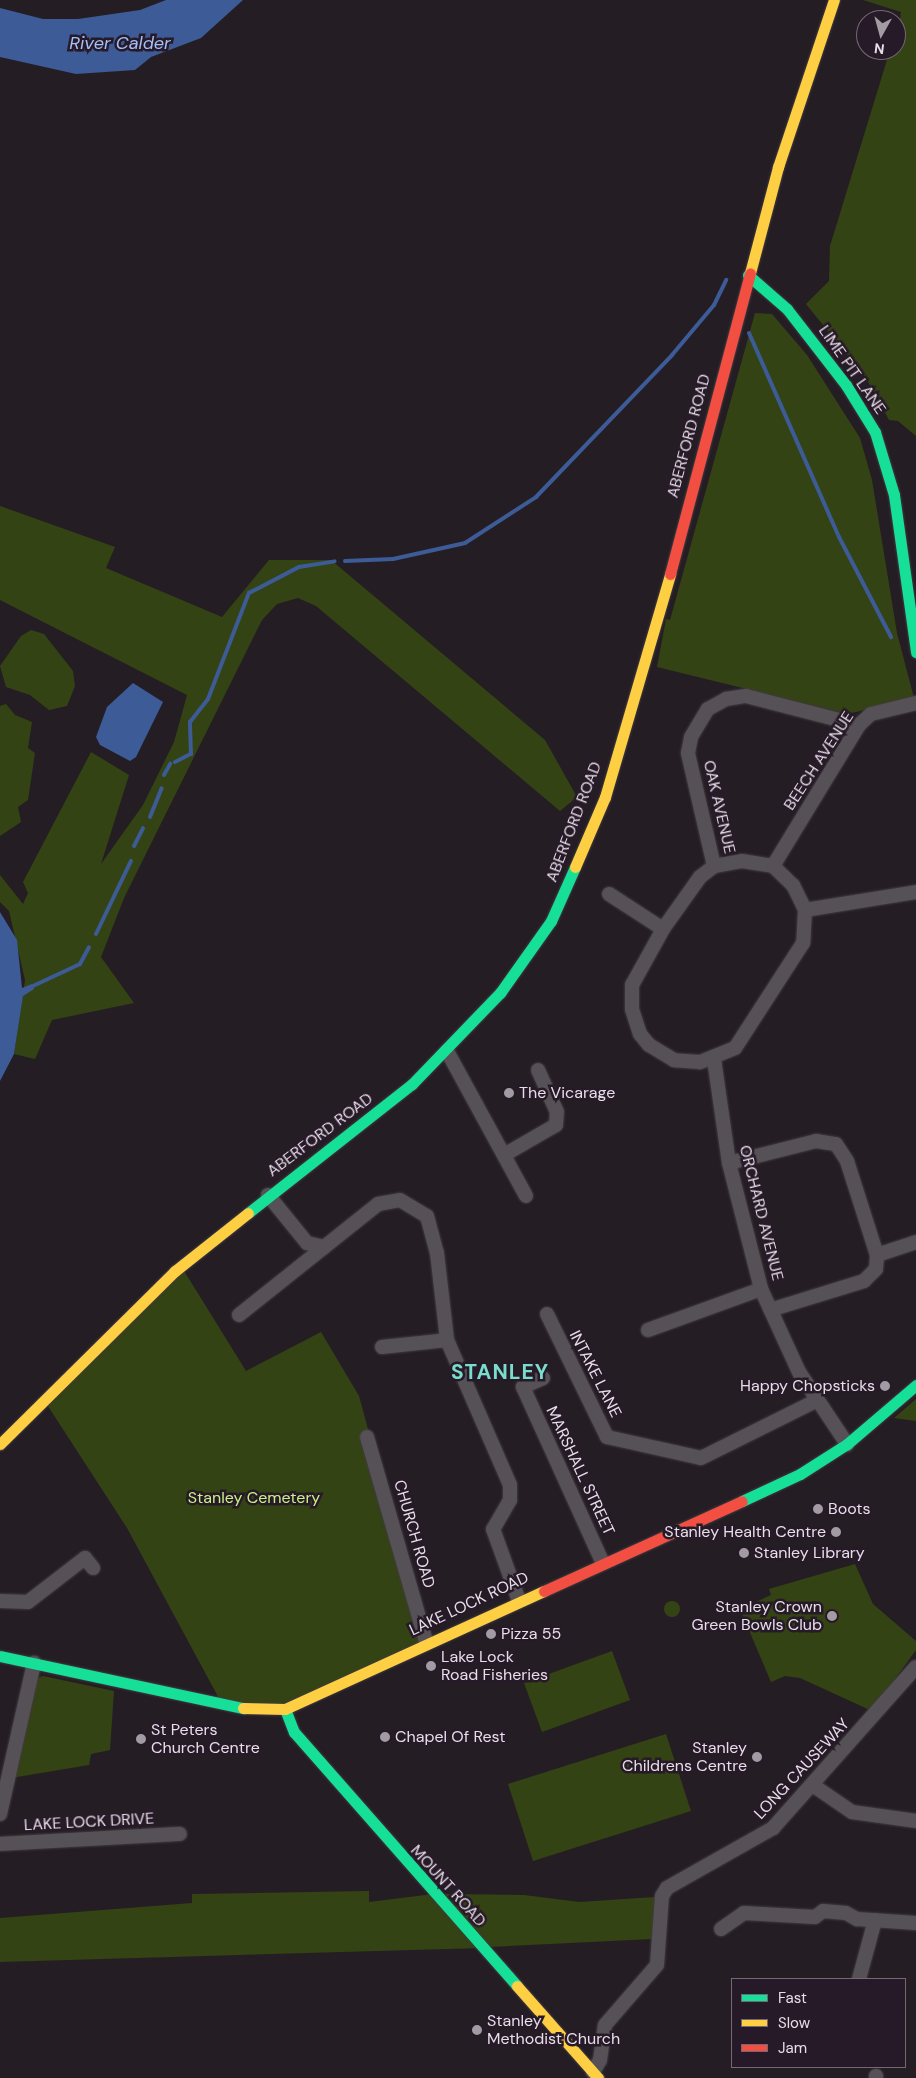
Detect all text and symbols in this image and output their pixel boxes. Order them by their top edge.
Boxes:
north arrow [856,10,906,60]
water label: River Calder [69,32,171,54]
text: N [873,39,885,58]
street label: LIME PIT LANE [814,322,890,418]
street label: ABERFORD ROAD [663,372,715,500]
street label: BEECH AVENUE [780,708,858,814]
street label: OAK AVENUE [699,758,739,856]
street label: ABERFORD ROAD [542,759,606,885]
place label: The Vicarage [519,1083,615,1103]
marker: The Vicarage [503,1087,515,1099]
street label: ABERFORD ROAD [263,1089,377,1181]
street label: ORCHARD AVENUE [735,1143,787,1283]
street label: INTAKE LANE [565,1327,625,1421]
district label: STANLEY [450,1359,550,1385]
place label: Happy Chopsticks [740,1376,875,1396]
marker: Happy Chopsticks [879,1380,891,1392]
street label: MARSHALL STREET [542,1403,618,1539]
street label: CHURCH ROAD [389,1478,439,1590]
park label: Stanley Cemetery [188,1488,320,1508]
place label: Boots [828,1499,871,1519]
marker: Boots [812,1503,824,1515]
place label: Stanley Health Centre [664,1522,826,1542]
marker: Stanley Health Centre [830,1526,842,1538]
place label: Stanley Library [754,1543,865,1563]
marker: Stanley Library [738,1547,750,1559]
street label: LAKE LOCK ROAD [406,1568,532,1640]
place label: Stanley Crown Green Bowls Club [692,1597,822,1635]
marker: Stanley Crown Green Bowls Club [826,1610,838,1622]
place label: Pizza 55 [501,1624,561,1644]
marker: Pizza 55 [485,1628,497,1640]
place label: Lake Lock Road Fisheries [441,1647,548,1685]
marker: Lake Lock Road Fisheries [425,1660,437,1672]
street label: LONG CAUSEWAY [750,1715,854,1823]
place label: St Peters Church Centre [151,1720,260,1758]
place label: Chapel Of Rest [395,1727,505,1747]
marker: Chapel Of Rest [379,1731,391,1743]
marker: St Peters Church Centre [135,1733,147,1745]
place label: Stanley Childrens Centre [622,1738,747,1776]
marker: Stanley Childrens Centre [751,1751,763,1763]
street label: LAKE LOCK DRIVE [23,1809,155,1835]
street label: MOUNT ROAD [406,1841,490,1931]
legend [731,1978,906,2068]
text: Fast [778,1988,807,2008]
place label: Stanley Methodist Church [487,2011,620,2049]
text: Slow [778,2013,810,2033]
marker: Stanley Methodist Church [471,2024,483,2036]
text: Jam [778,2038,807,2058]

